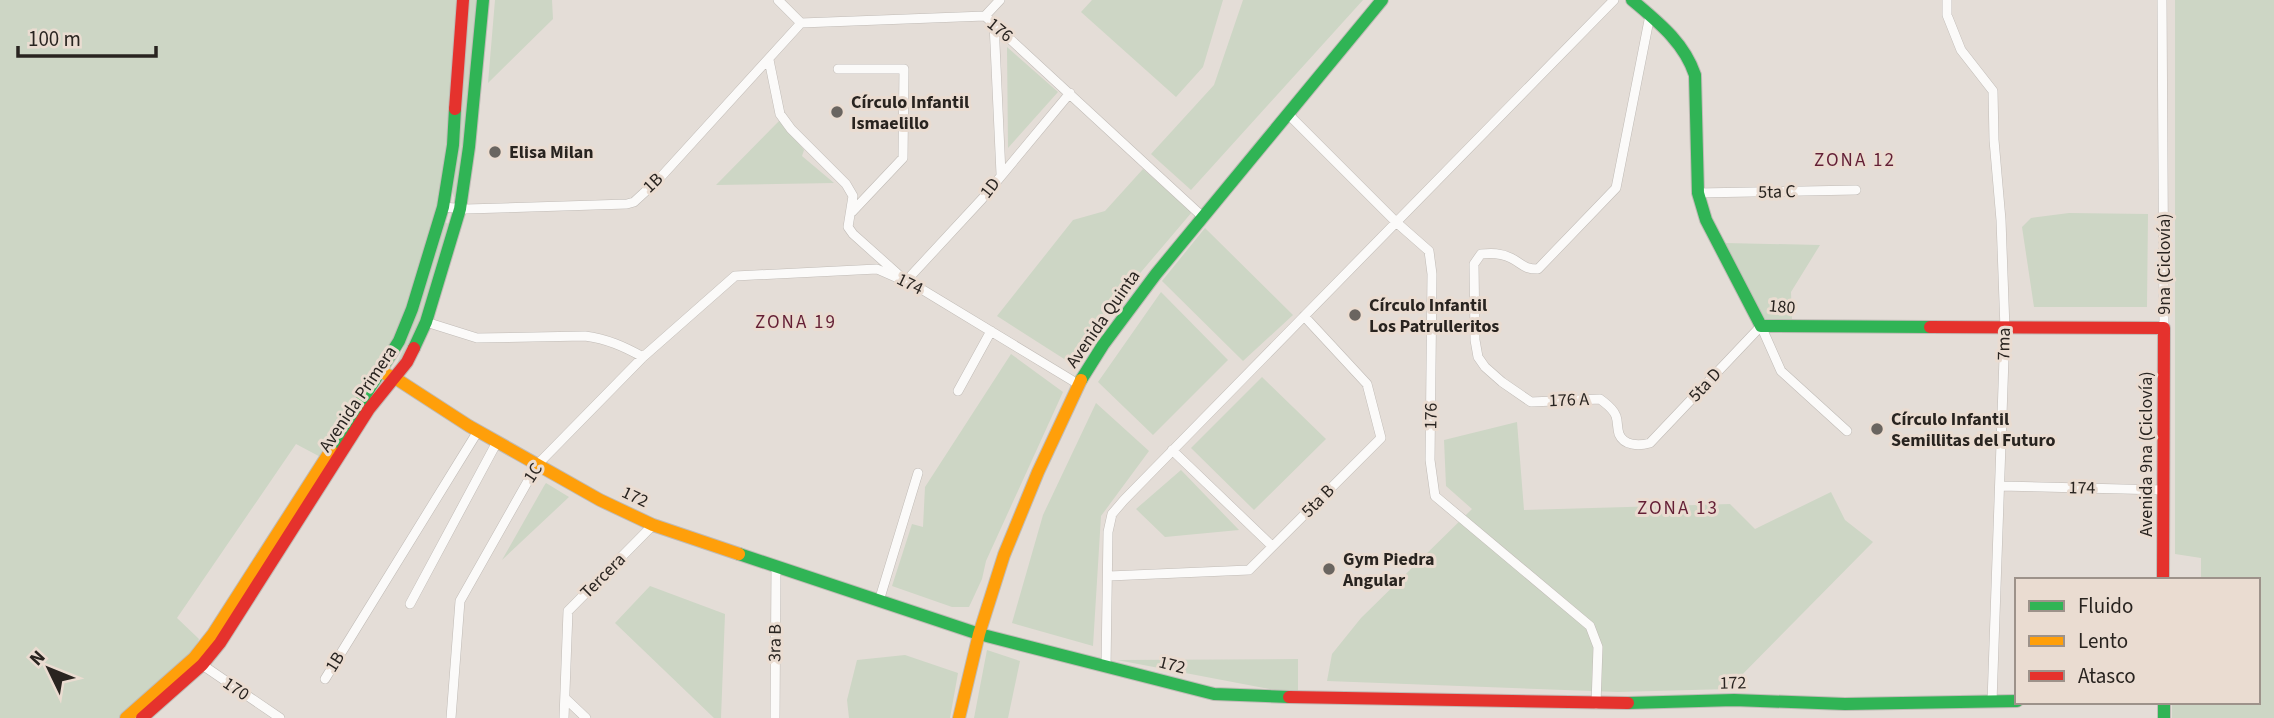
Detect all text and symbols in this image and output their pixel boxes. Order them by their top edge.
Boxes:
street label: 176 [982,12,1018,48]
scale bar [18,14,156,58]
text: 100 m [28,24,81,54]
place label: Círculo Infantil Ismaelillo [851,90,969,136]
marker: Círculo Infantil Ismaelillo [829,104,845,120]
place label: Elisa Milan [509,140,594,165]
marker: Elisa Milan [487,144,503,160]
district label: ZONA 12 [1814,147,1896,174]
street label: 1B [637,167,669,199]
street label: 1D [974,172,1006,204]
street label: 5ta C [1758,179,1796,205]
street label: 9na (Ciclovía) [2152,213,2177,315]
street label: Avenida Quinta [1060,265,1146,373]
street label: 174 [892,267,928,301]
place label: Círculo Infantil Los Patrulleritos [1369,293,1499,339]
street label: 180 [1768,293,1797,321]
marker: Círculo Infantil Los Patrulleritos [1347,307,1363,323]
district label: ZONA 19 [755,309,837,336]
street label: 7ma [1991,327,2017,361]
street label: Avenida Primera [313,341,403,457]
street label: 5ta D [1683,362,1727,408]
street label: Avenida 9na (Ciclovía) [2134,371,2159,537]
street label: 176 A [1548,387,1590,413]
street label: 176 [1418,402,1444,430]
place label: Círculo Infantil Semillitas del Futuro [1891,407,2055,453]
marker: Círculo Infantil Semillitas del Futuro [1869,421,1885,437]
street label: 1C [517,458,549,488]
street label: 174 [2068,475,2096,501]
street label: 5ta B [1296,479,1340,523]
street label: 172 [618,480,652,514]
district label: ZONA 13 [1637,495,1719,522]
place label: Gym Piedra Angular [1342,547,1434,593]
street label: Tercera [575,548,631,604]
marker: Gym Piedra Angular [1321,561,1337,577]
legend [2015,578,2260,704]
text: Fluido [2078,591,2133,621]
street label: 3ra B [762,624,788,662]
text: Lento [2078,626,2128,656]
north arrow [14,634,84,704]
text: N [23,645,52,672]
street label: 1B [319,647,351,677]
street label: 172 [1156,650,1188,680]
text: Atasco [2078,661,2136,691]
street label: 172 [1719,670,1747,696]
street label: 170 [218,671,254,707]

